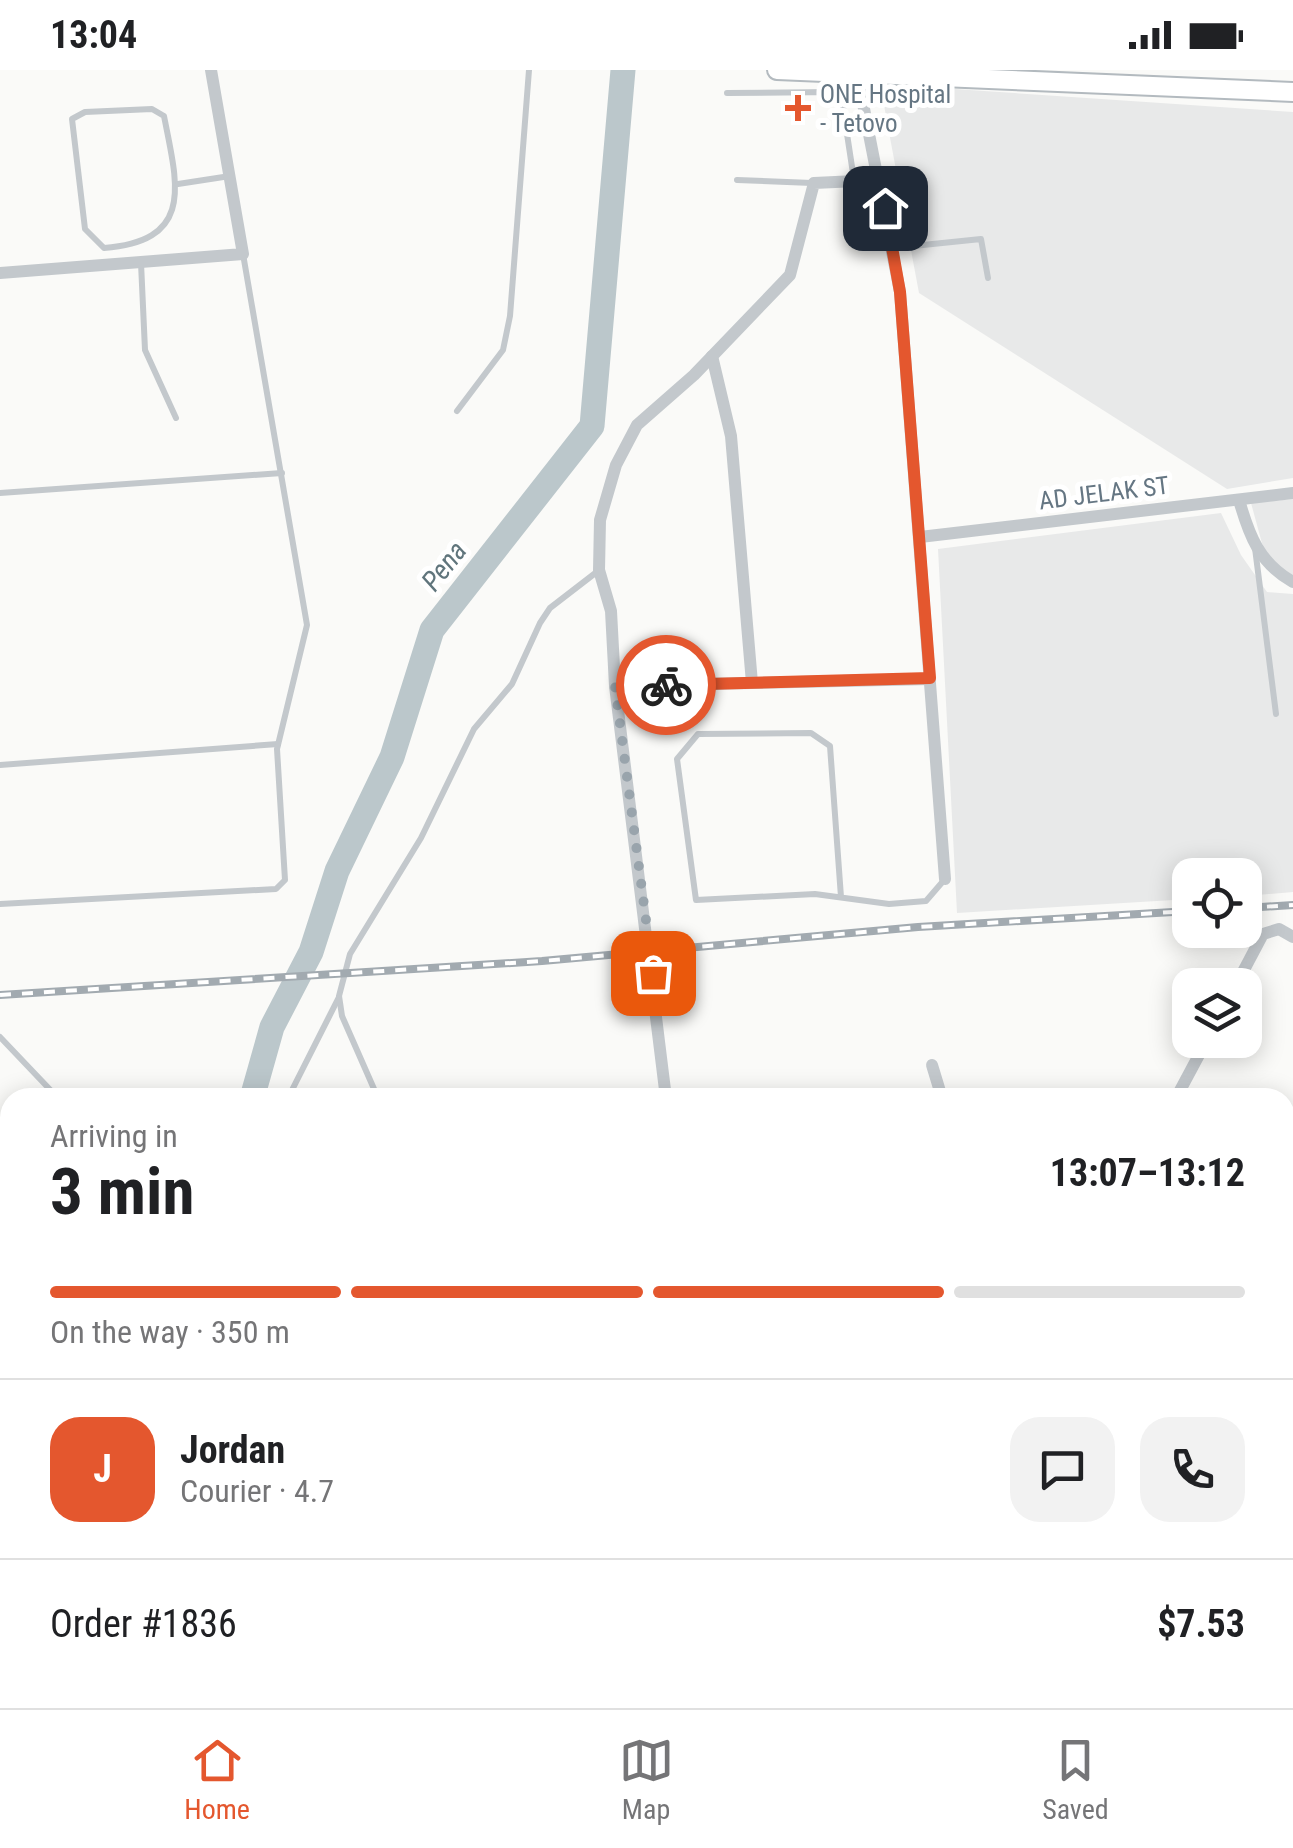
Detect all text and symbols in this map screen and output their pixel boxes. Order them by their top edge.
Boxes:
text: 13:04 [50,13,137,57]
place label: ONE Hospital - Tetovo [820,80,951,138]
marker: ONE Hospital - Tetovo [785,95,811,121]
pin [843,166,928,251]
icon: home [858,181,913,236]
street label: AD JELAK ST [1037,471,1171,515]
water label: Pena [414,535,474,597]
courier [616,635,716,735]
icon: bike [639,658,694,713]
map controls [1172,858,1262,1058]
button: locate [1172,858,1262,948]
pin [611,931,696,1016]
icon: bag [626,946,681,1001]
button: layers [1172,968,1262,1058]
text: Arriving in [50,1117,178,1155]
text: 13:07–13:12 [1050,1151,1245,1195]
text: 3 min [50,1154,194,1230]
text: On the way · 350 m [50,1313,290,1351]
button: chat [1010,1417,1115,1522]
button: phone [1140,1417,1245,1522]
text: Jordan [180,1428,285,1472]
text: J [93,1447,112,1491]
text: Courier · 4.7 [180,1472,334,1510]
text: Order #1836 [50,1602,237,1646]
text: $7.53 [1157,1602,1245,1646]
tab: Home [184,1733,250,1826]
tab: Map [619,1733,674,1826]
tab: Saved [1042,1733,1109,1826]

